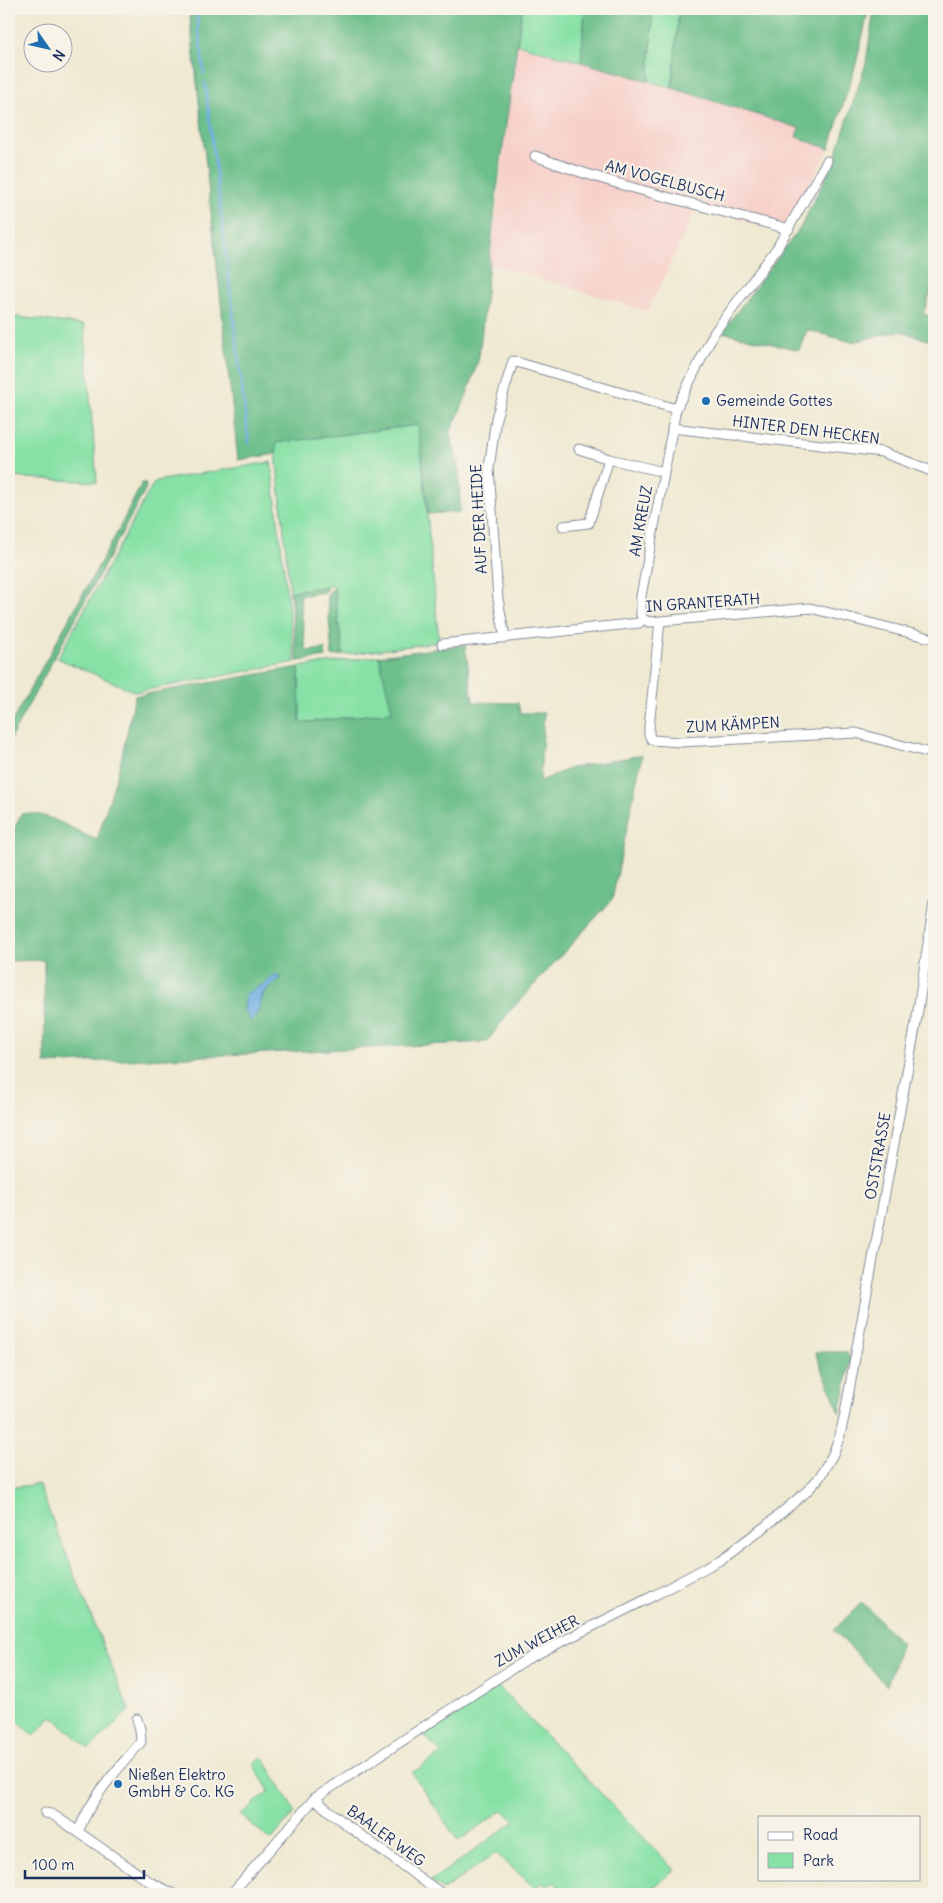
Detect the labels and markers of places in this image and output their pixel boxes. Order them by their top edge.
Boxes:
place label: Gemeinde Gottes [716,391,833,410]
marker: Gemeinde Gottes [700,395,712,407]
place label: Nießen Elektro GmbH & Co. KG [128,1765,234,1801]
marker: Nießen Elektro GmbH & Co. KG [112,1778,124,1790]

